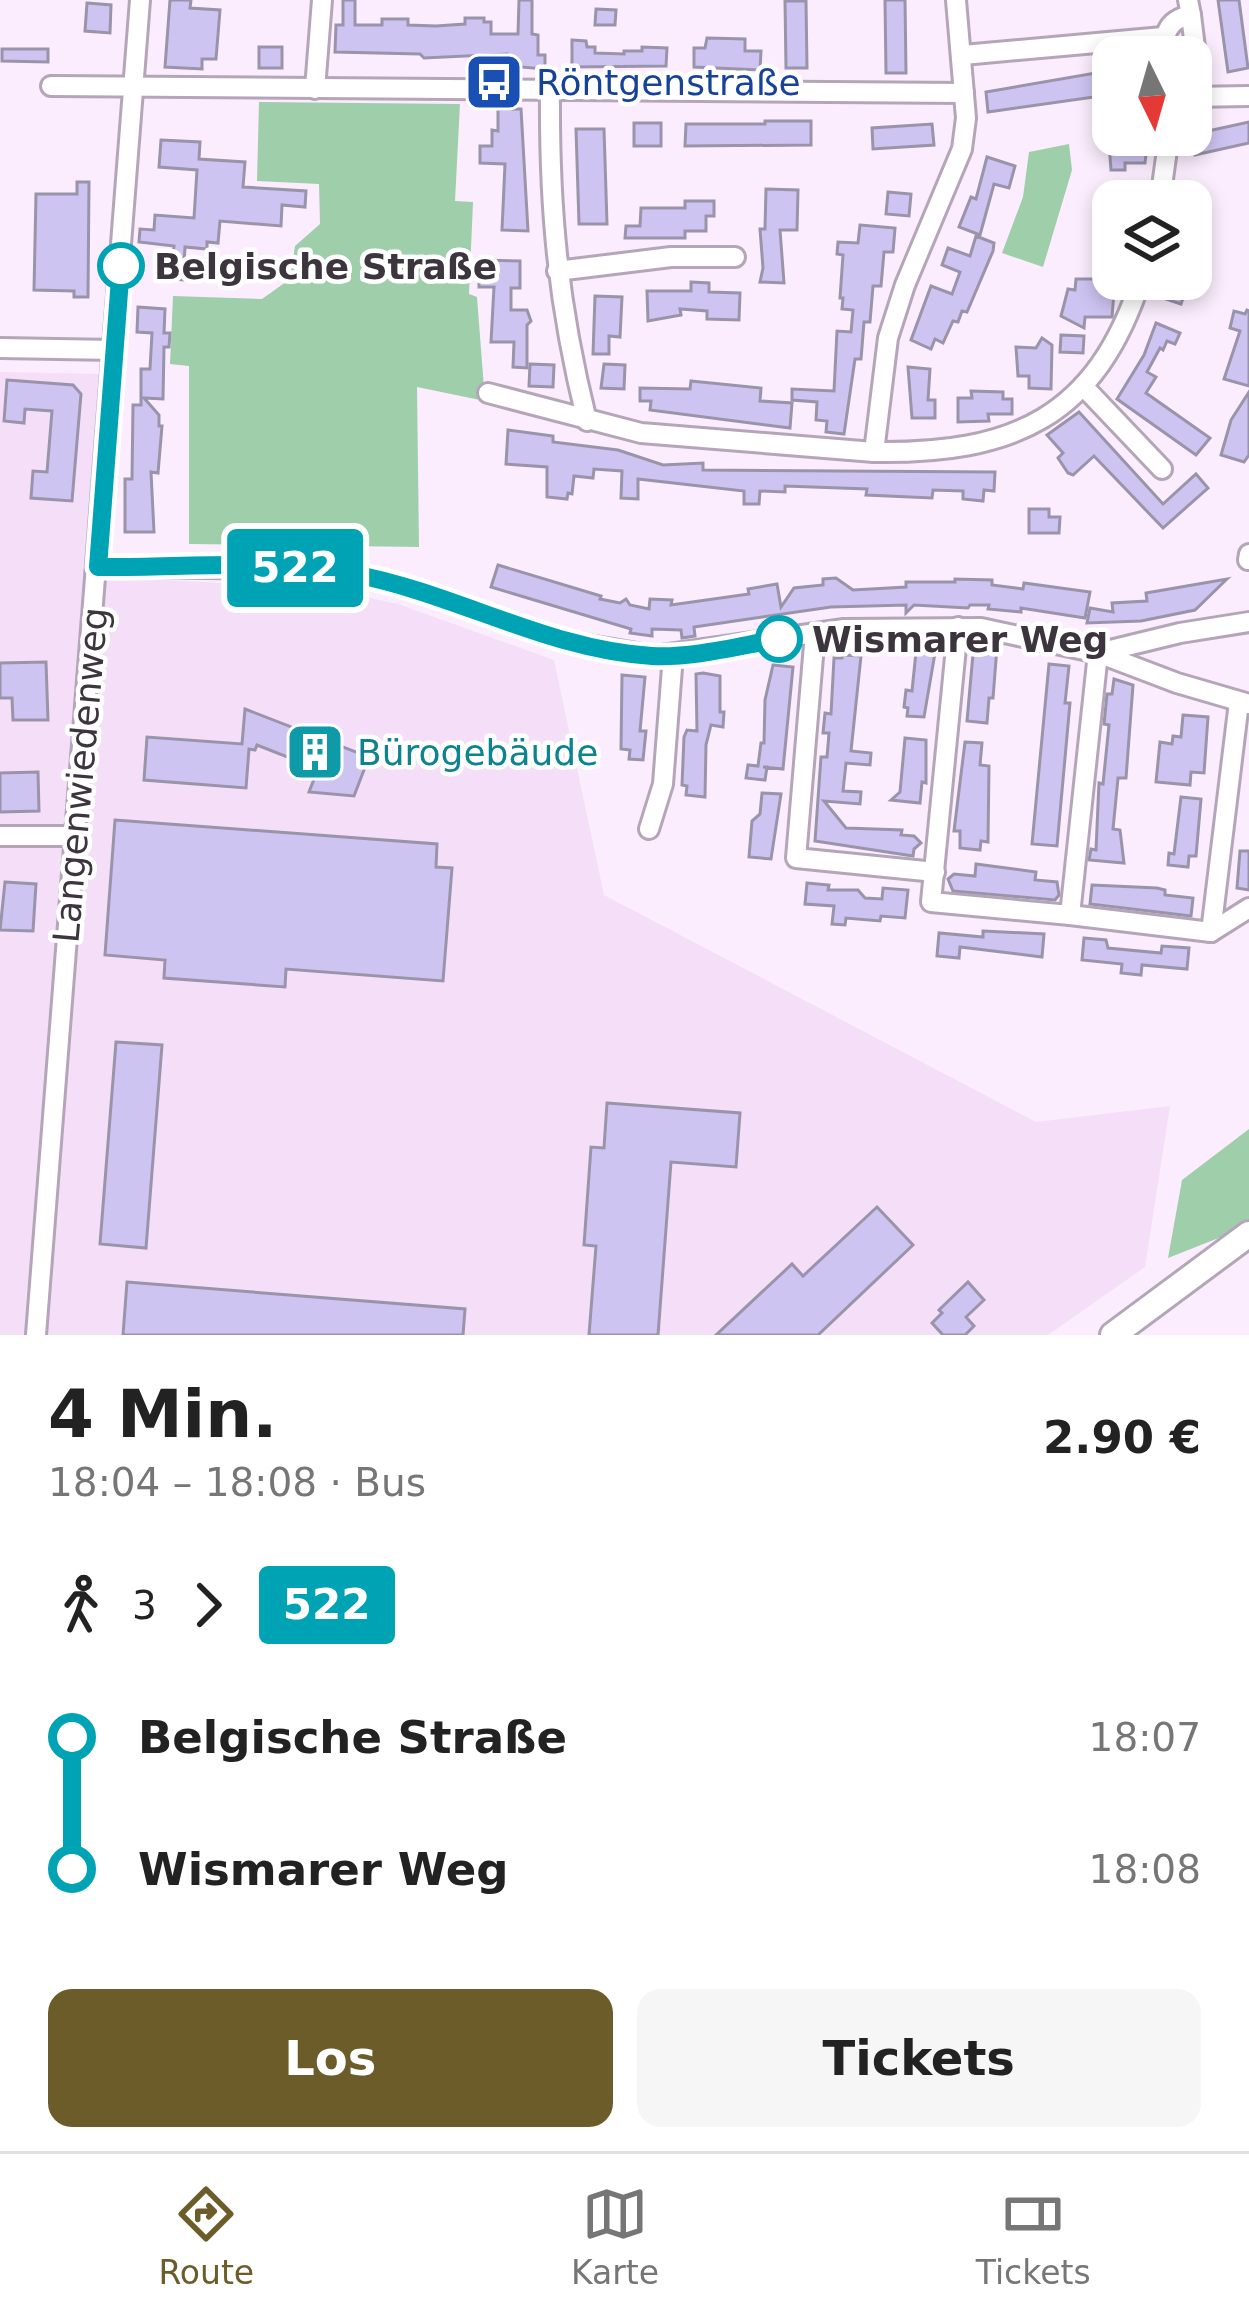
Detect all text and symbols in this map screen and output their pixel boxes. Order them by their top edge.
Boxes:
north arrow [1092,36,1212,156]
map controls [1092,36,1212,300]
bus stop icon: Röntgenstraße [463,51,525,113]
place label: Röntgenstraße [536,62,801,103]
button: layers [1092,180,1212,300]
marker: Belgische Straße [99,244,143,288]
place label: Belgische Straße [154,246,497,287]
line badge: 522 [226,529,364,607]
text: 522 [251,543,339,592]
street label: Langenwiedenweg [45,606,116,944]
marker: Wismarer Weg [757,617,801,661]
place label: Wismarer Weg [812,619,1108,660]
building icon: Bürogebäude [284,721,346,783]
place label: Bürogebäude [357,732,598,773]
text: 4 Min. [48,1376,277,1453]
text: 2.90 € [1043,1411,1201,1464]
text: 18:04 – 18:08 · Bus [48,1460,426,1505]
icon: walk [48,1572,114,1638]
icon: forward [175,1572,241,1638]
text: 522 [283,1580,371,1629]
text: 3 [132,1583,157,1628]
text: Belgische Straße [138,1711,567,1764]
text: 18:07 [1089,1715,1201,1760]
text: Wismarer Weg [138,1843,508,1896]
text: 18:08 [1089,1847,1201,1892]
button: Los [48,1989,613,2127]
button: Tickets [637,1989,1201,2127]
tab: Route [158,2181,254,2292]
tab: Karte [571,2181,659,2292]
tab: Tickets [976,2181,1091,2292]

